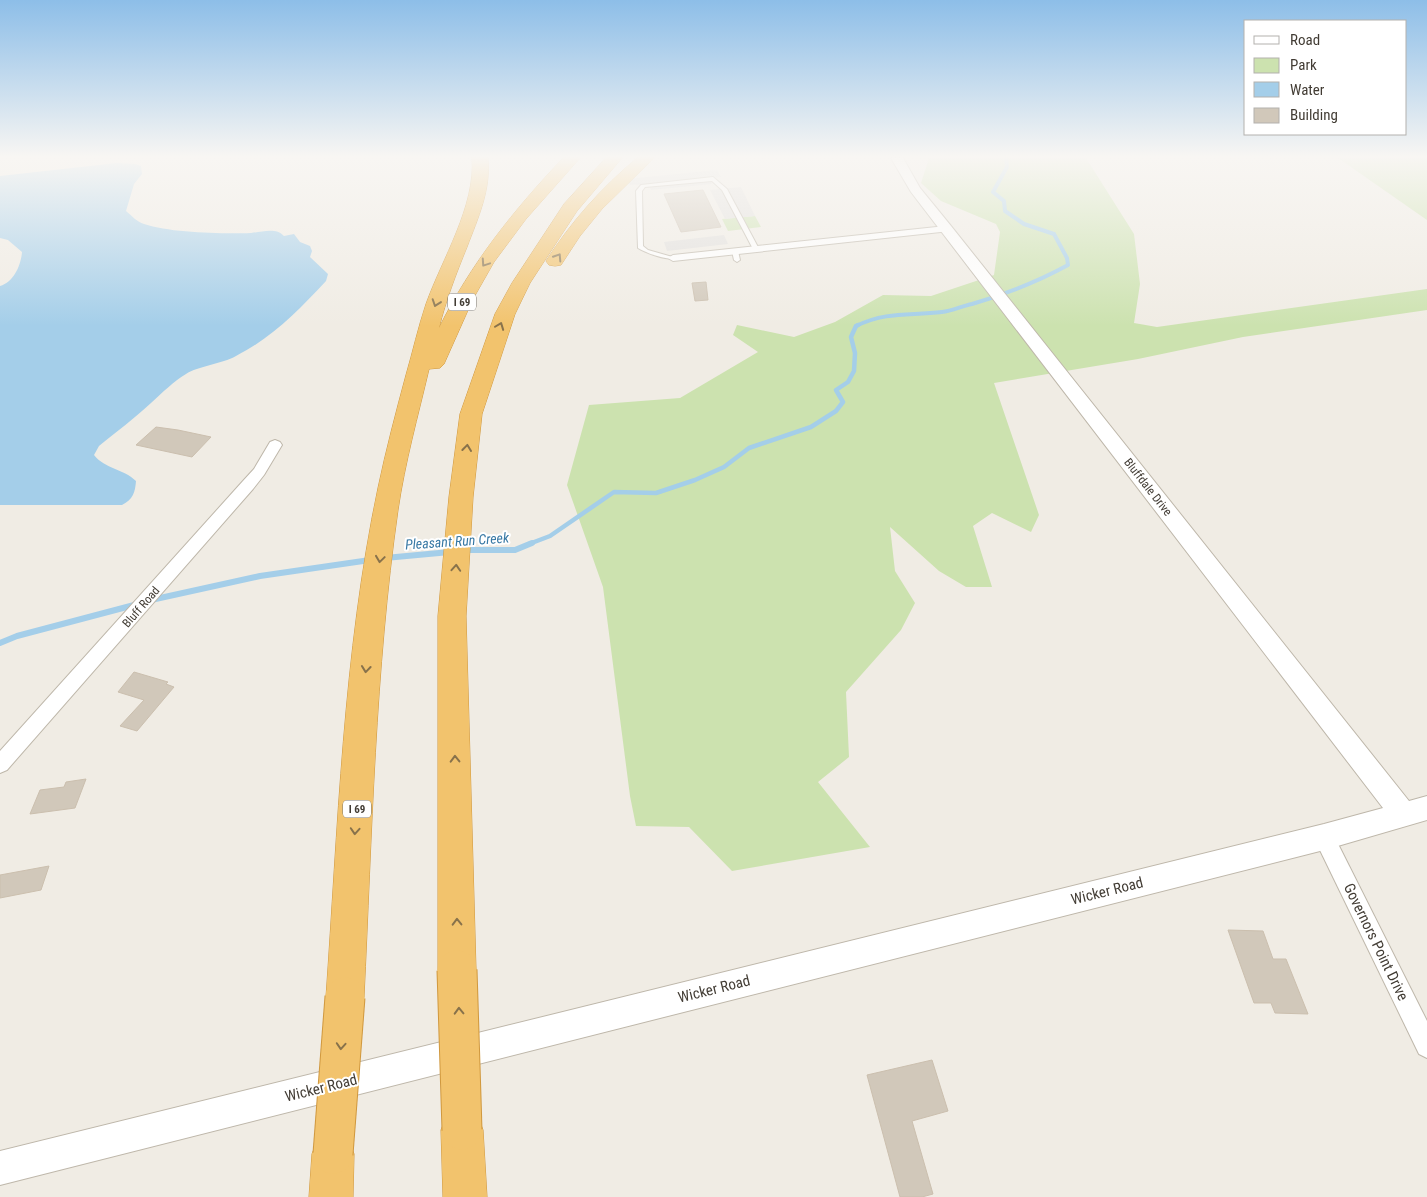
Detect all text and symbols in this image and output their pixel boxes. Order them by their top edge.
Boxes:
legend [1244,20,1407,135]
text: Road [1290,31,1320,49]
text: Park [1290,56,1317,74]
text: Water [1290,81,1325,99]
text: Building [1290,106,1338,124]
one-way arrow [552,253,561,263]
one-way arrow [482,257,491,266]
road number: I 69 [448,294,476,310]
one-way arrow [432,299,442,307]
one-way arrow [494,322,504,331]
one-way arrow [461,444,472,452]
street label: Bluffdale Drive [1121,455,1175,519]
water label: Pleasant Run Creek [405,529,510,553]
one-way arrow [375,555,386,563]
one-way arrow [450,564,461,572]
street label: Bluff Road [119,584,163,630]
one-way arrow [361,666,372,674]
one-way arrow [449,755,460,763]
road number: I 69 [343,801,371,818]
one-way arrow [350,828,361,836]
street label: Wicker Road [1069,873,1145,909]
street label: Governors Point Drive [1340,880,1412,1004]
one-way arrow [452,917,462,925]
street label: Wicker Road [676,971,752,1007]
one-way arrow [453,1007,464,1015]
one-way arrow [336,1042,347,1050]
street label: Wicker Road [283,1070,359,1106]

